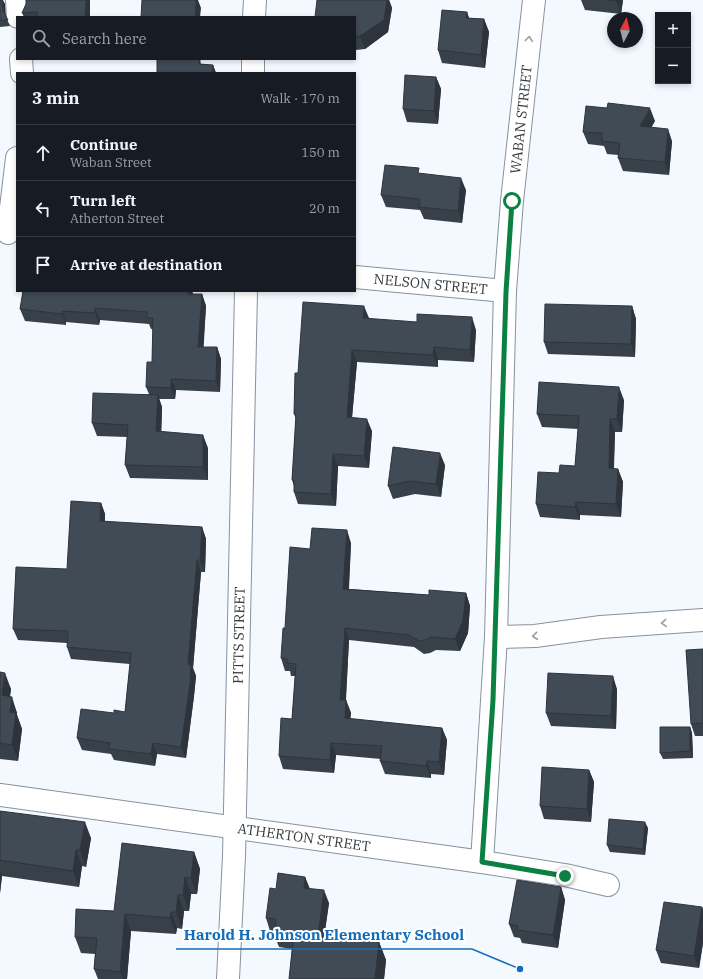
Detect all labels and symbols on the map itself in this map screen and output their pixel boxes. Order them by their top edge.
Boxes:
north arrow [607,12,643,48]
one-way arrow [524,36,533,42]
street label: WABAN STREET [506,64,536,175]
route start [503,192,521,210]
street label: NELSON STREET [373,270,488,298]
street label: PITTS STREET [229,586,249,684]
one-way arrow [661,619,667,627]
one-way arrow [532,631,538,640]
street label: ATHERTON STREET [236,819,372,855]
route end [556,867,574,885]
callout: Harold H. Johnson Elementary School [176,922,472,949]
text: Harold H. Johnson Elementary School [184,925,464,944]

